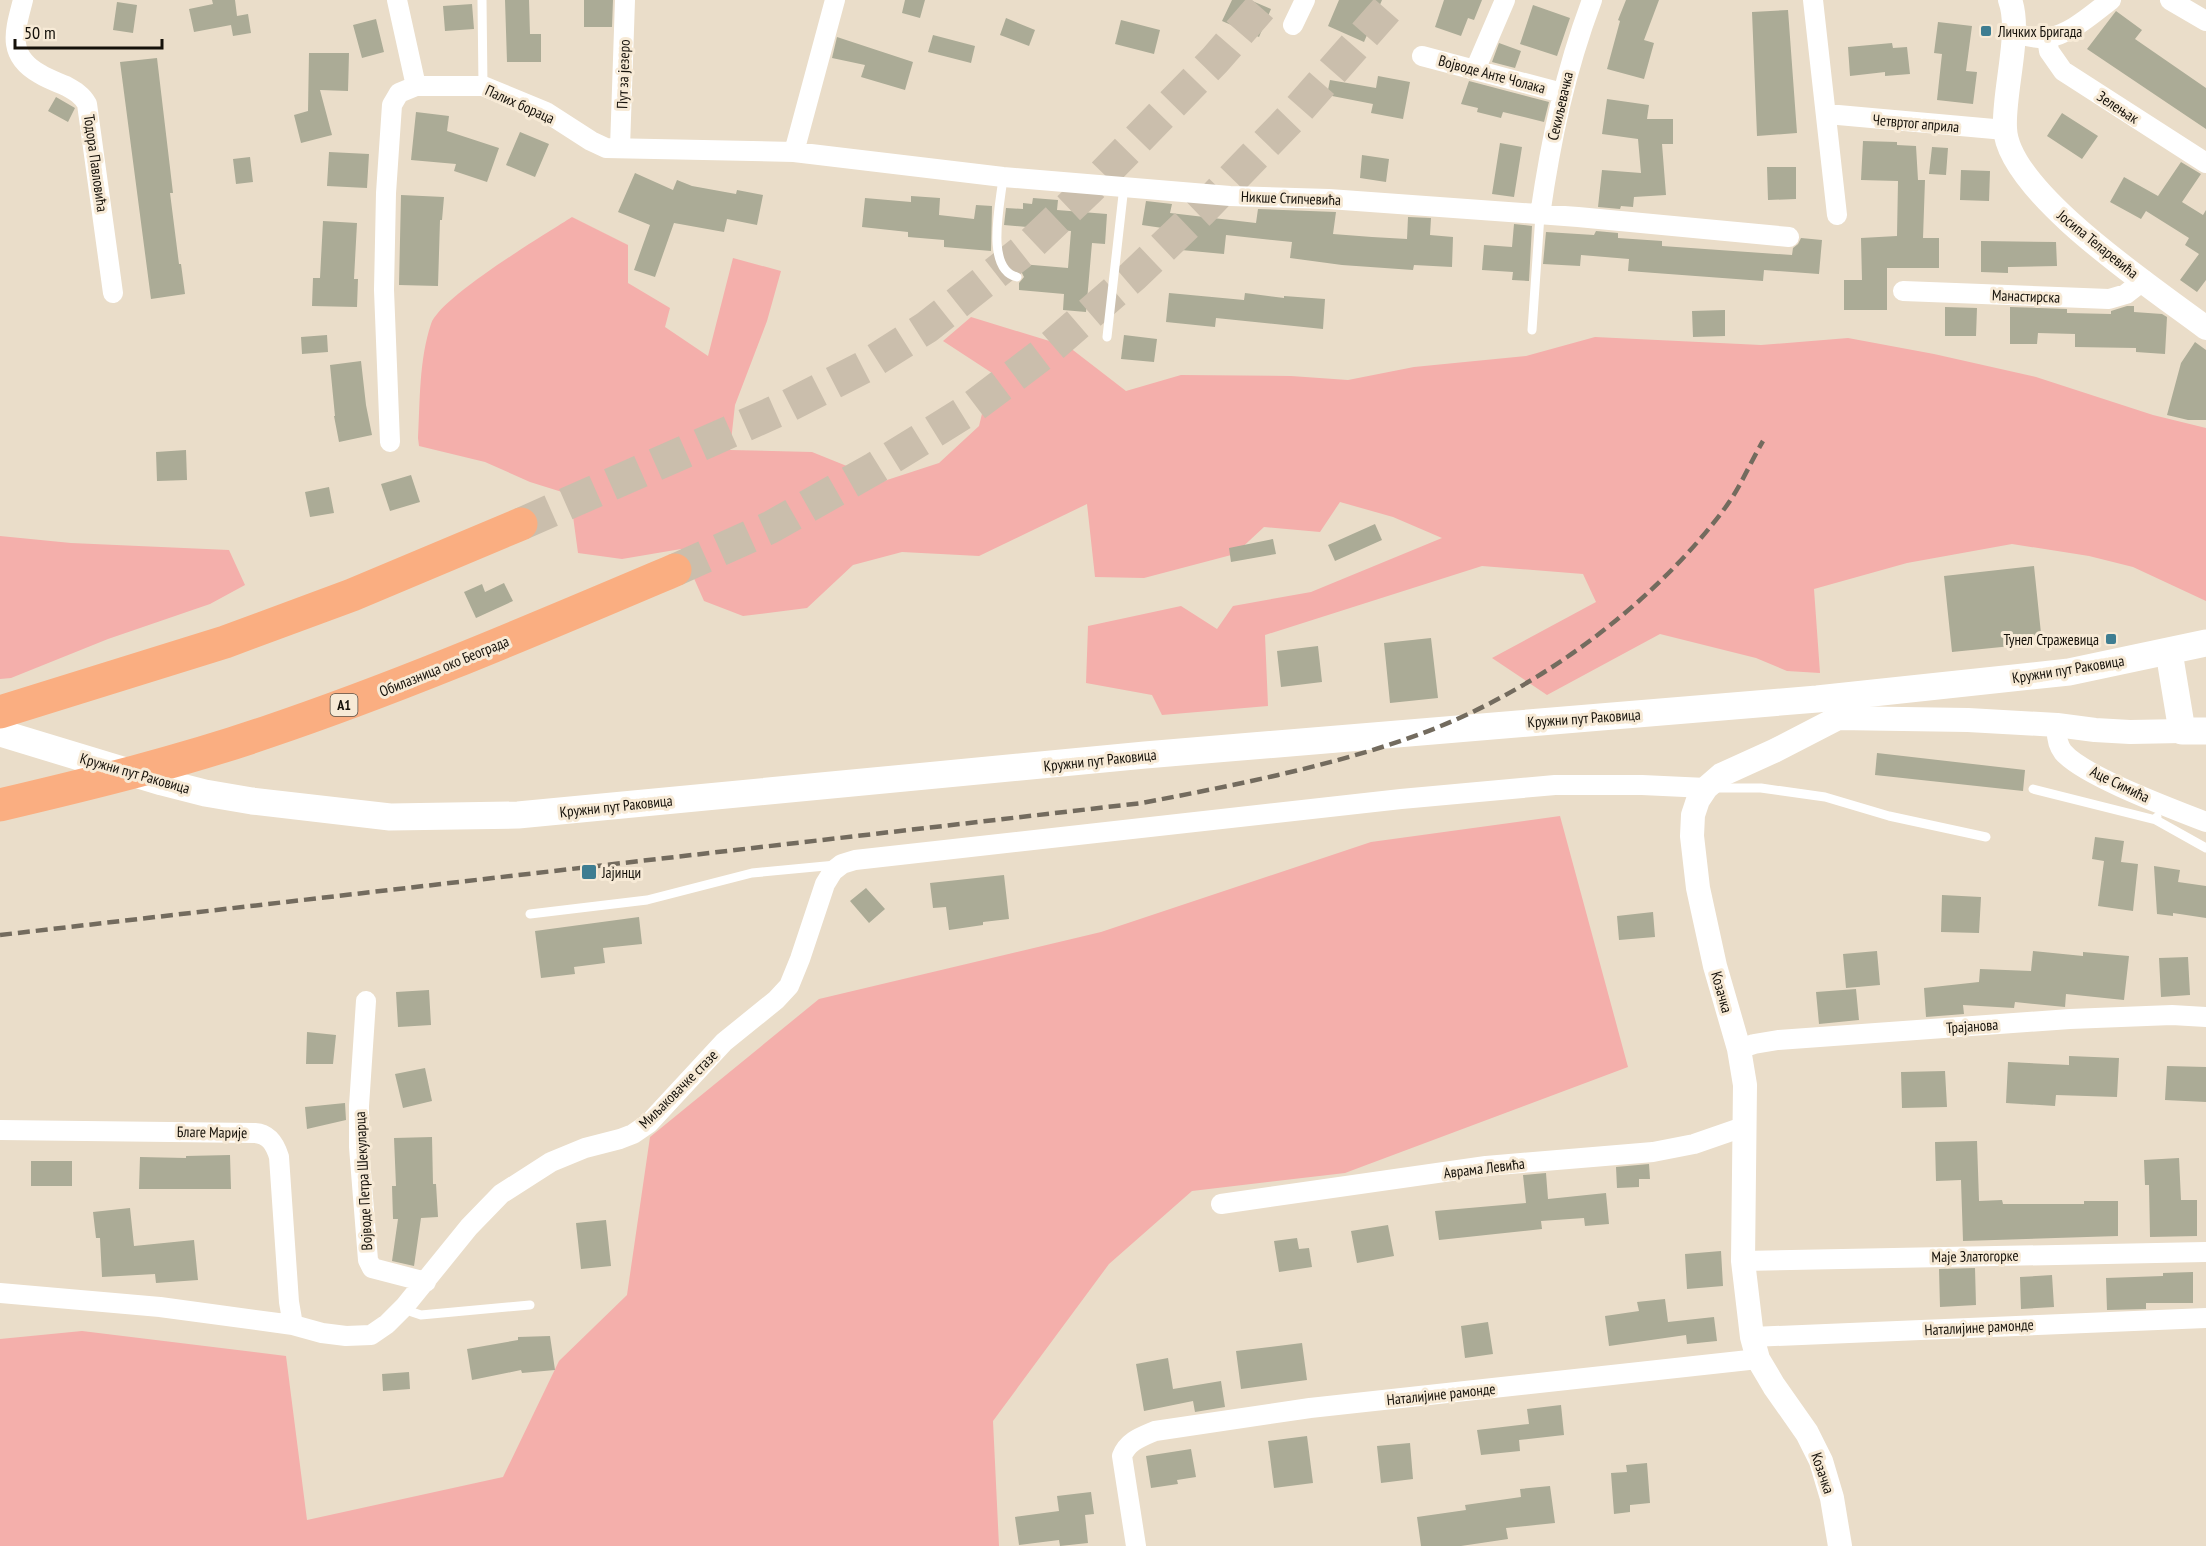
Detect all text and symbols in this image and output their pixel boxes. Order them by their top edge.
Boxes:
scale bar [15,12,162,50]
text: 50 m [24,21,56,44]
place label: Личких Бригада [1997,22,2082,41]
marker: Личких Бригада [1979,24,1993,38]
street label: Пут за језеро [612,39,634,109]
street label: Војводе Анте Чолака [1436,51,1548,97]
street label: Секиљевачка [1543,70,1577,142]
street label: Палих бораца [482,80,558,128]
street label: Зелењак [2094,87,2143,128]
street label: Четвртог априла [1872,110,1960,136]
street label: Тодора Павловића [80,113,112,213]
street label: Никше Стипчевића [1241,187,1341,209]
street label: Јосипа Теларевића [2053,205,2142,282]
street label: Манастирска [1992,285,2060,307]
place label: Тунел Стражевица [2004,630,2099,649]
street label: Обилазница око Београда [376,631,512,701]
marker: Тунел Стражевица [2104,632,2118,646]
street label: Кружни пут Раковица [2011,651,2125,687]
road number: A1 [330,694,358,716]
street label: Кружни пут Раковица [1527,705,1641,731]
street label: Кружни пут Раковица [1043,745,1157,775]
street label: Кружни пут Раковица [78,748,192,798]
street label: Аце Симића [2087,762,2153,806]
street label: Кружни пут Раковица [559,791,673,821]
marker: Јајинци [580,863,598,881]
place label: Јајинци [601,863,641,882]
street label: Козачка [1707,969,1737,1015]
street label: Трајанова [1945,1015,1999,1037]
street label: Миљаковачке стазе [635,1046,721,1132]
street label: Војводе Петра Шекуларца [350,1111,376,1251]
street label: Благе Марије [177,1122,247,1142]
street label: Аврама Левића [1442,1154,1526,1182]
street label: Маје Златогорке [1931,1246,2019,1266]
street label: Наталијине рамонде [1924,1315,2034,1339]
street label: Наталијине рамонде [1386,1379,1496,1409]
street label: Козачка [1807,1450,1839,1496]

